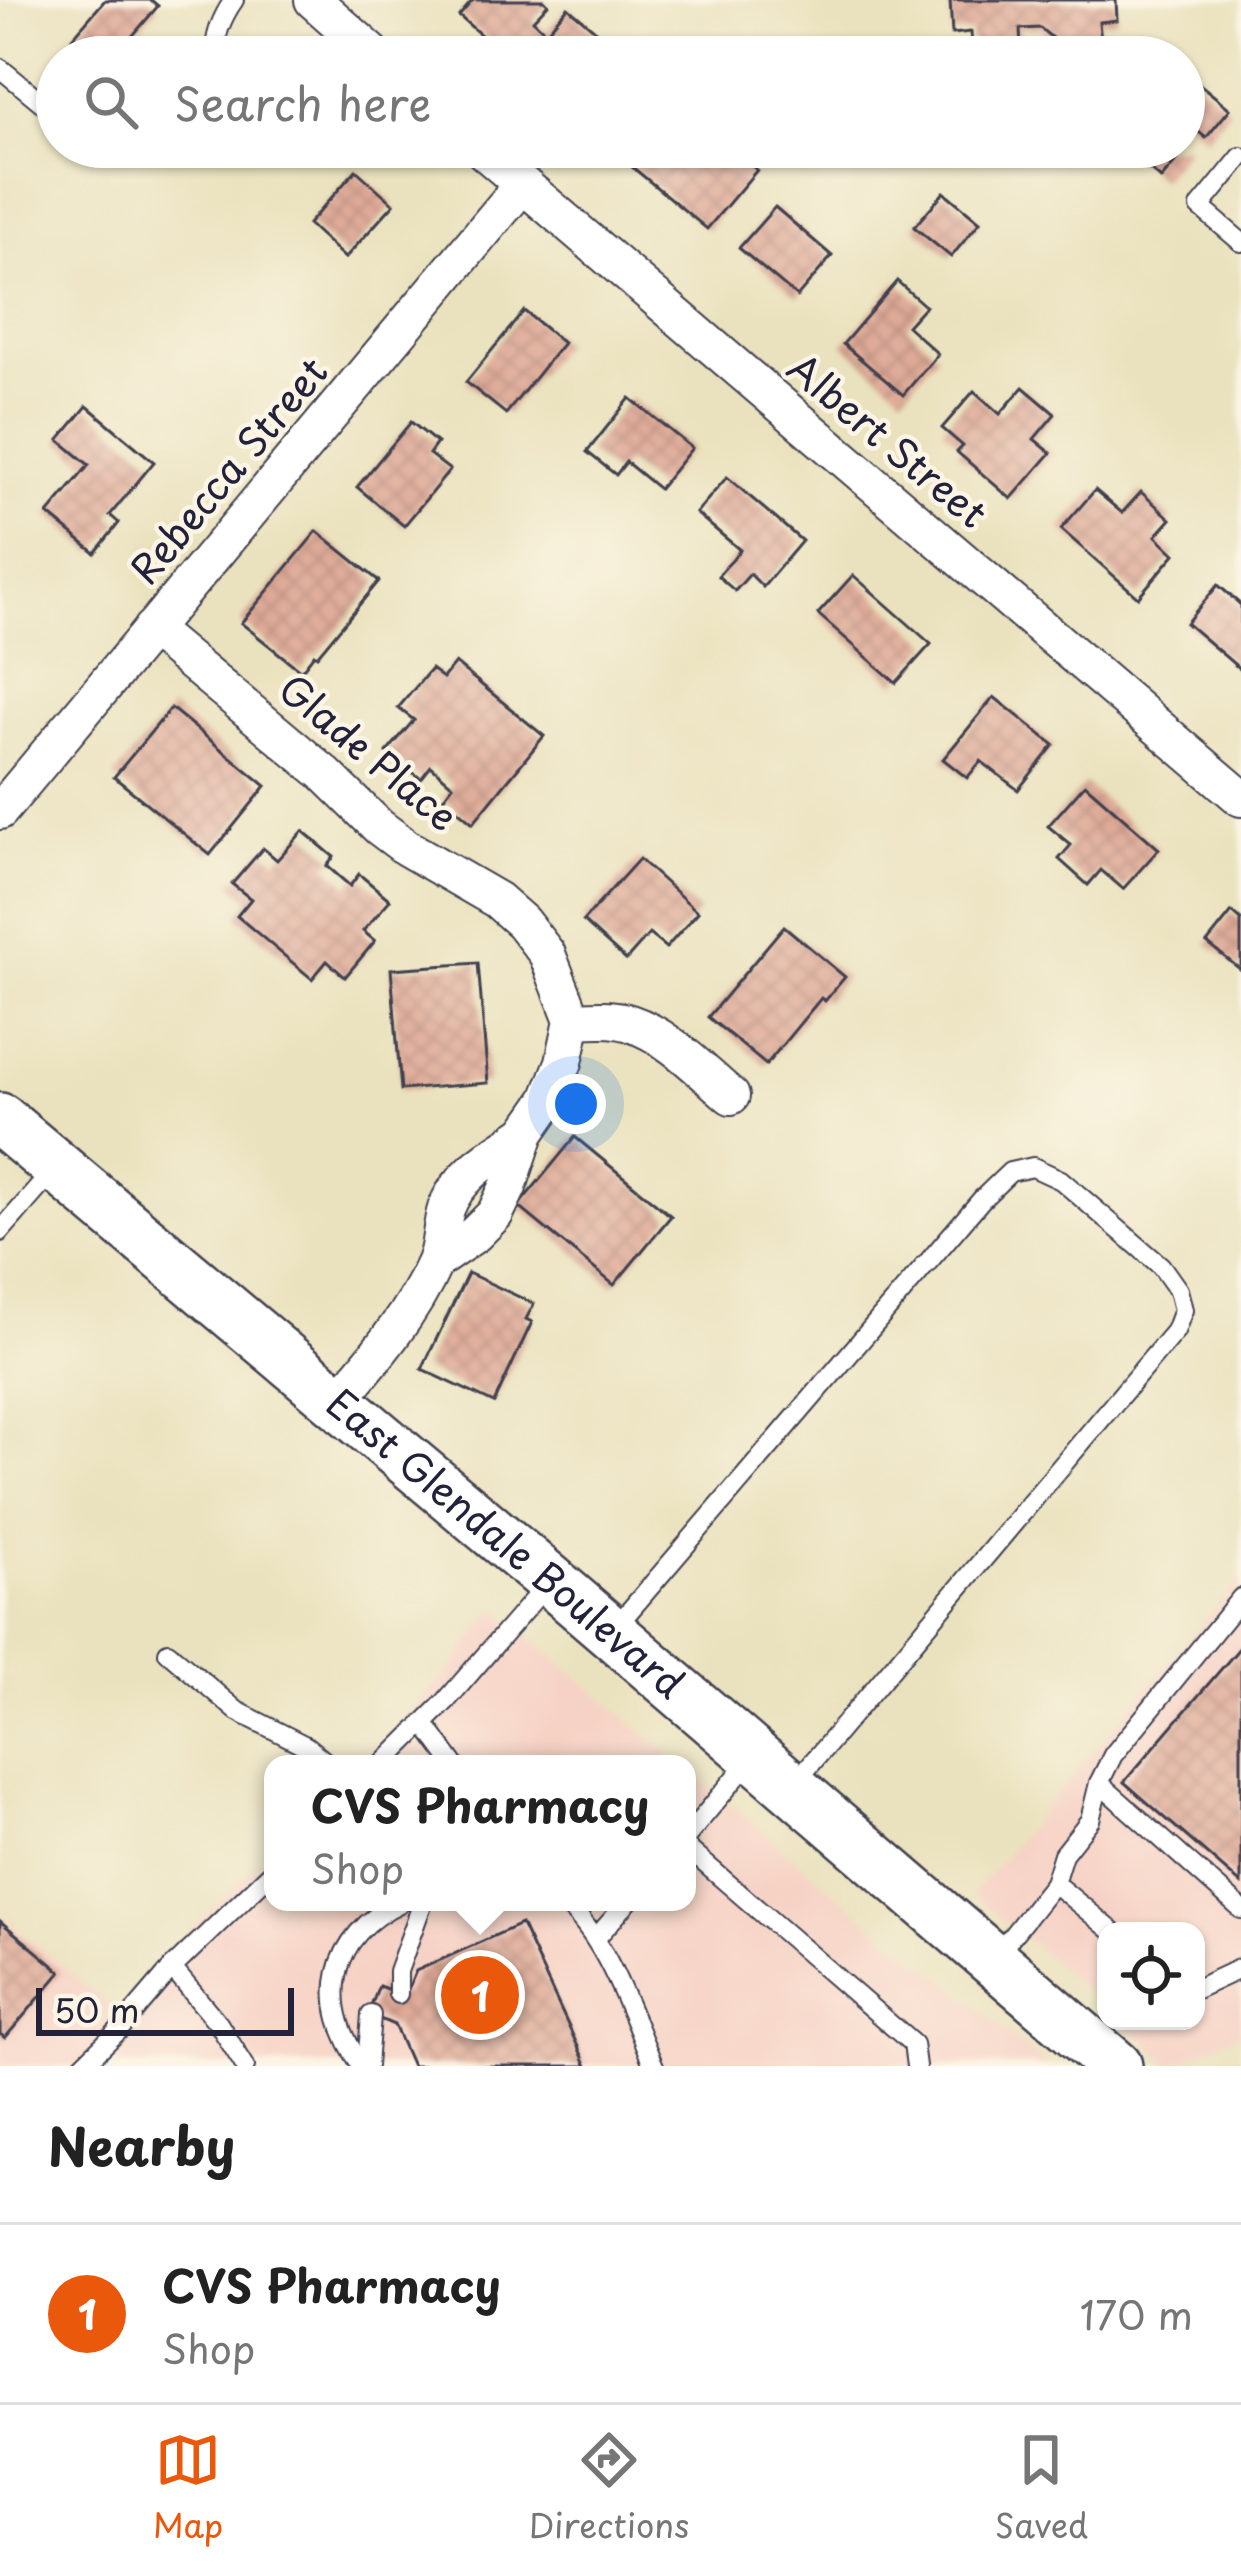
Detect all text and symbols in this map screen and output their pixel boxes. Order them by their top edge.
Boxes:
search box [36,36,1205,168]
text: Search here [174,68,431,136]
icon: search [78,69,144,135]
street label: Albert Street [776,338,1001,540]
street label: Rebecca Street [114,343,340,596]
street label: Glade Place [267,658,472,844]
your location [546,1074,606,1134]
street label: East Glendale Boulevard [315,1373,699,1711]
popup [264,1755,696,1911]
text: CVS Pharmacy [311,1770,649,1838]
text: Shop [311,1838,404,1897]
map controls [1097,1922,1205,2030]
button: locate [1097,1922,1205,2030]
pin: 1 [441,1950,519,2040]
scale bar [36,1982,294,2035]
text: 50 m [54,1984,140,2034]
text: Nearby [48,2106,235,2183]
text: CVS Pharmacy [162,2250,501,2318]
text: 1 [78,2284,96,2343]
text: 170 m [1080,2284,1193,2343]
text: Shop [162,2318,255,2377]
tab: Map [153,2427,223,2549]
tab: Directions [529,2427,689,2549]
tab: Saved [995,2427,1088,2549]

